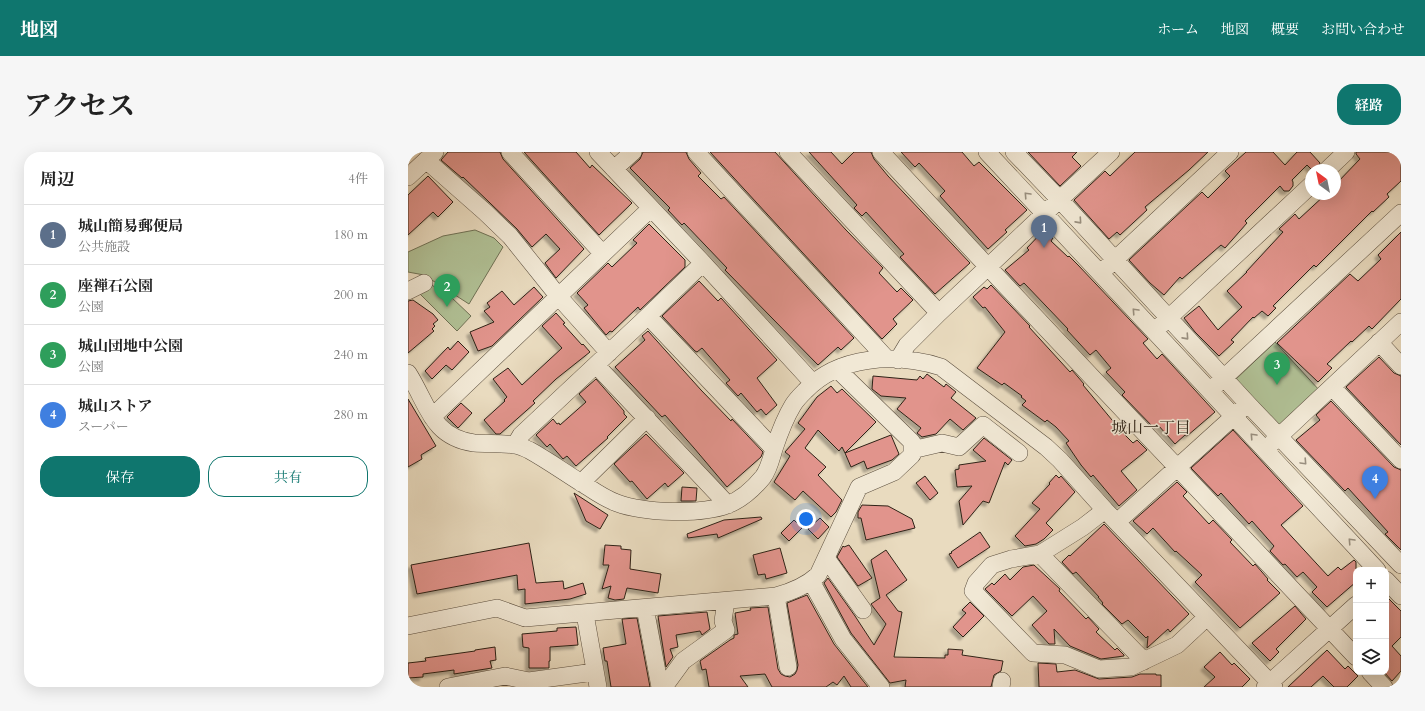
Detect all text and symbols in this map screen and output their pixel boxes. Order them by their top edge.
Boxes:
text: 地図 [20,17,58,43]
text: ホーム [1157,20,1199,39]
text: 地図 [1221,20,1249,39]
text: 概要 [1271,20,1299,39]
text: お問い合わせ [1321,20,1405,39]
button: 経路 [1337,84,1401,125]
text: アクセス [24,87,135,125]
north arrow [1305,164,1341,200]
text: 周辺 [40,168,74,191]
text: 4件 [348,170,368,188]
one-way arrow [1024,192,1032,200]
pin: 1 [1031,215,1057,248]
text: 城山簡易郵便局 [78,216,183,236]
one-way arrow [1074,216,1081,224]
text: 1 [50,226,56,244]
text: 180 m [334,226,368,244]
text: 公共施設 [78,238,130,256]
pin: 2 [434,274,460,307]
text: 座禅石公園 [78,276,153,296]
text: 2 [50,286,56,304]
text: 200 m [334,286,368,304]
text: 公園 [78,298,104,316]
one-way arrow [1133,308,1140,315]
one-way arrow [1181,332,1189,340]
text: 城山団地中公園 [78,336,183,356]
text: 3 [50,346,56,364]
text: 240 m [334,346,368,364]
pin: 3 [1264,352,1290,385]
text: 公園 [78,358,104,376]
text: 城山ストア [78,396,153,416]
text: 4 [50,406,56,424]
text: 280 m [334,406,368,424]
district label: 城山一丁目 [1111,417,1191,439]
text: スーパー [78,418,129,436]
one-way arrow [1250,433,1258,441]
button: 保存 [40,456,200,497]
button: 共有 [208,456,368,497]
one-way arrow [1299,458,1306,465]
pin: 4 [1362,466,1388,499]
your location [796,509,816,529]
one-way arrow [1348,538,1355,546]
map controls [1353,567,1389,675]
button: + [1353,567,1389,603]
button: − [1353,603,1389,639]
button: layers [1353,639,1389,675]

